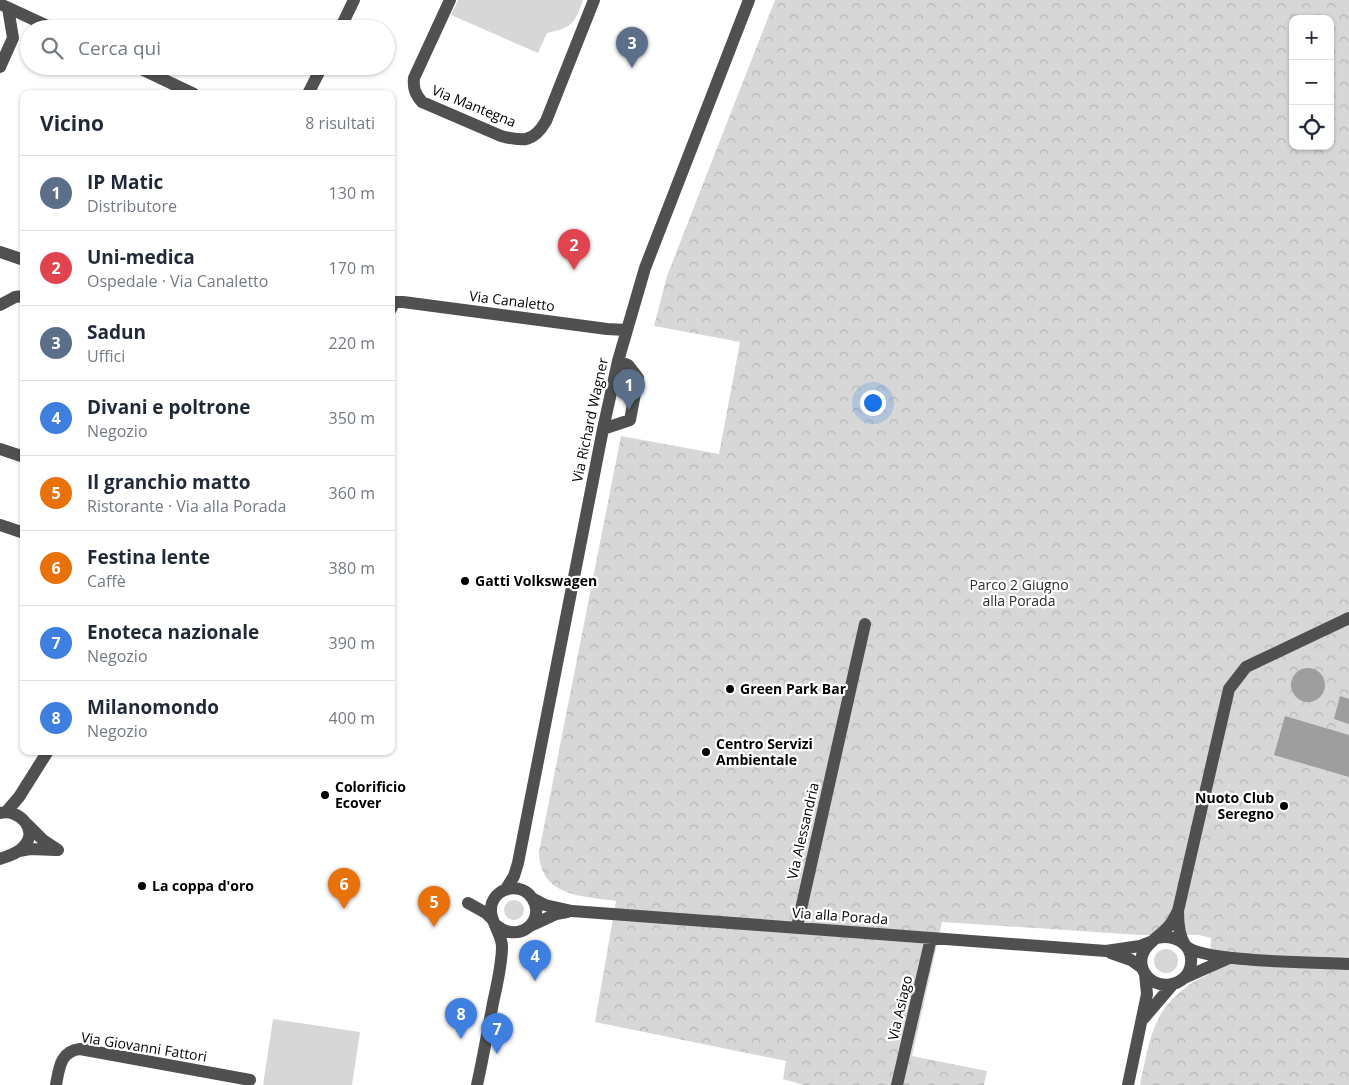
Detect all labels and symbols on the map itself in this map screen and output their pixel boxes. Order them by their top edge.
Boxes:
pin: 3 [616,27,648,68]
street label: Via Mantegna [429,80,519,131]
pin: 2 [558,229,590,270]
street label: Via Canaletto [468,286,556,315]
street label: Via Richard Wagner [567,356,612,484]
pin: 1 [613,369,645,410]
your location [860,390,886,416]
place label: Gatti Volkswagen [475,571,597,590]
marker: Gatti Volkswagen [459,575,471,587]
park label: Parco 2 Giugno alla Porada [969,575,1069,610]
place label: Green Park Bar [740,679,847,698]
marker: Green Park Bar [724,683,736,695]
place label: Centro Servizi Ambientale [716,734,813,769]
marker: Centro Servizi Ambientale [700,746,712,758]
place label: Colorificio Ecover [335,777,406,812]
street label: Via Alessandria [782,781,823,881]
place label: Nuoto Club Seregno [1195,788,1274,823]
marker: Colorificio Ecover [319,789,331,801]
marker: Nuoto Club Seregno [1278,800,1290,812]
pin: 6 [328,868,360,909]
place label: La coppa d'oro [152,876,254,895]
marker: La coppa d'oro [136,880,148,892]
pin: 5 [418,886,450,927]
street label: Via alla Porada [791,903,889,928]
pin: 4 [519,940,551,981]
street label: Via Asiago [883,974,916,1042]
pin: 8 [445,998,477,1039]
pin: 7 [481,1013,513,1054]
street label: Via Giovanni Fattori [80,1027,208,1066]

